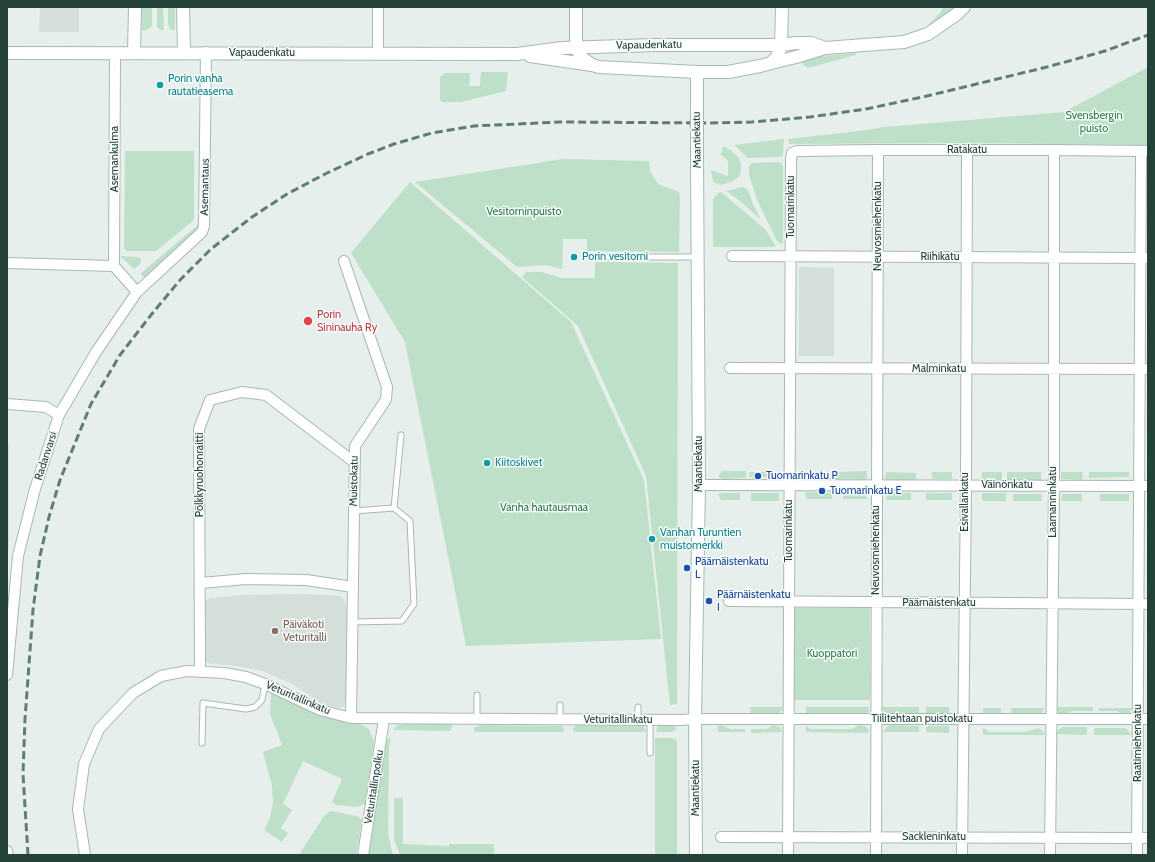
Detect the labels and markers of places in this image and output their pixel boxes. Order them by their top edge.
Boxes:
place label: Porin vanha rautatieasema [168,72,233,98]
marker: Porin vanha rautatieasema [155,80,165,90]
place label: Porin vesitorni [582,250,648,264]
marker: Porin vesitorni [569,252,579,262]
place label: Porin Sininauha Ry [317,308,377,334]
marker: Porin Sininauha Ry [302,315,314,327]
place label: Kiitoskivet [495,456,542,470]
marker: Kiitoskivet [482,458,492,468]
place label: Tuomarinkatu P [766,469,838,483]
marker: Tuomarinkatu P [753,471,763,481]
place label: Tuomarinkatu E [830,484,902,498]
marker: Tuomarinkatu E [817,486,827,496]
place label: Vanhan Turuntien muistomerkki [660,526,741,552]
marker: Vanhan Turuntien muistomerkki [647,534,657,544]
place label: Päärnäistenkatu L [695,555,768,581]
marker: Päärnäistenkatu L [682,563,692,573]
place label: Päärnäistenkatu I [717,588,790,614]
marker: Päärnäistenkatu I [704,596,714,606]
place label: Päiväkoti Veturitalli [283,618,326,644]
marker: Päiväkoti Veturitalli [270,626,280,636]

